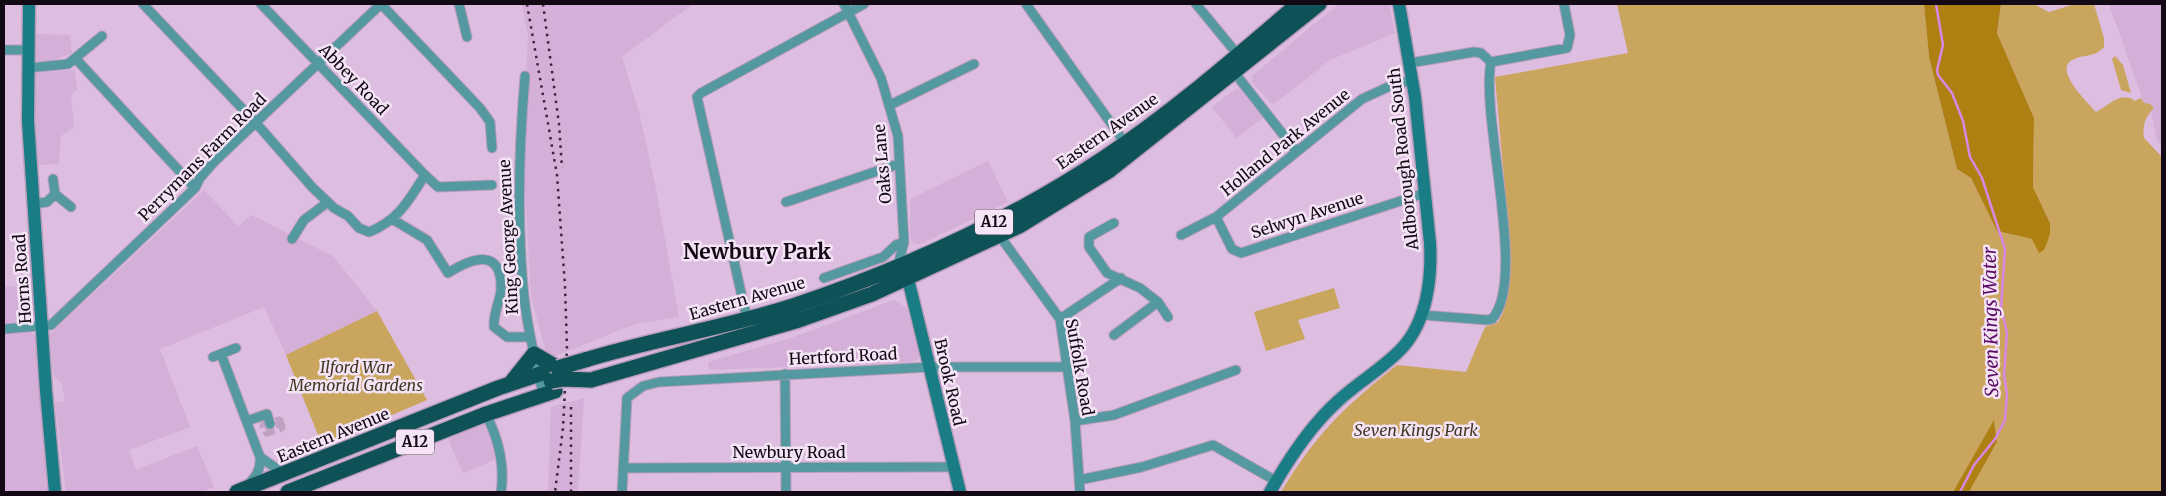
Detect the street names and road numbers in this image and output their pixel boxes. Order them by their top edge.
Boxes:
street label: Abbey Road [314,39,393,119]
street label: Aldborough Road South [1383,66,1423,252]
street label: Holland Park Avenue [1217,84,1353,200]
street label: Perrymans Farm Road [134,89,270,225]
street label: Eastern Avenue [1052,89,1162,173]
street label: Oaks Lane [869,123,895,205]
street label: King George Avenue [494,159,522,315]
street label: Selwyn Avenue [1248,187,1366,243]
road number: A12 [975,210,1013,234]
street label: Horns Road [9,233,35,325]
street label: Eastern Avenue [687,272,807,324]
street label: Suffolk Road [1062,317,1098,417]
street label: Brook Road [930,336,970,428]
street label: Hertford Road [788,343,898,369]
street label: Eastern Avenue [274,403,392,467]
road number: A12 [396,430,434,454]
street label: Newbury Road [732,442,846,462]

